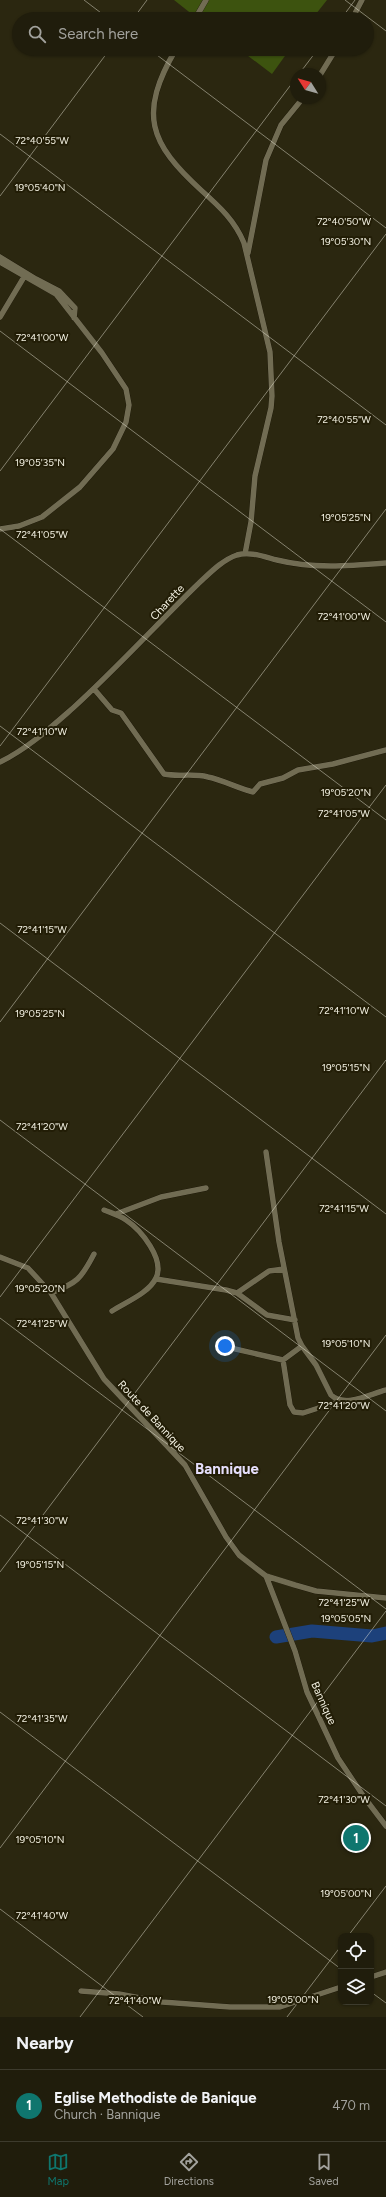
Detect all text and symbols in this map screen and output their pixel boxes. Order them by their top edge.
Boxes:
search box [12,12,374,56]
icon: search [26,23,48,45]
text: Search here [58,25,138,43]
north arrow [290,68,326,104]
text: 72°40'55"W [15,134,69,147]
text: 19°05'40"N [14,181,66,194]
text: 72°40'50"W [317,215,372,228]
text: 19°05'30"N [321,235,371,248]
text: 72°41'00"W [16,331,69,344]
text: 72°40'55"W [317,413,371,426]
text: 19°05'35"N [15,456,65,469]
text: 19°05'25"N [321,511,371,524]
text: 72°41'05"W [16,528,68,541]
street label: Charette [148,582,187,623]
text: 72°41'00"W [318,610,371,623]
text: 72°41'10"W [17,725,68,738]
text: 19°05'20"N [321,786,371,799]
text: 72°41'05"W [318,807,370,820]
text: 72°41'15"W [17,923,67,936]
text: 72°41'10"W [319,1004,370,1017]
text: 19°05'25"N [15,1007,65,1020]
text: 19°05'15"N [322,1061,370,1074]
text: 72°41'20"W [16,1120,68,1133]
text: 72°41'15"W [319,1202,369,1215]
text: 19°05'20"N [15,1282,65,1295]
text: 72°41'25"W [16,1317,68,1330]
your location [215,1336,235,1356]
text: 19°05'10"N [321,1337,371,1350]
street label: Route de Bannique [115,1378,188,1455]
text: 72°41'20"W [318,1399,370,1412]
district label: Bannique [195,1460,260,1478]
text: 72°41'30"W [16,1514,68,1527]
text: 19°05'15"N [16,1558,64,1571]
text: 72°41'25"W [318,1596,370,1609]
text: 19°05'05"N [321,1612,371,1625]
street label: Bannique [308,1680,339,1727]
text: 72°41'35"W [17,1712,68,1725]
text: 72°41'30"W [318,1793,370,1806]
pin: 1 [343,1823,369,1853]
text: 19°05'10"N [15,1833,65,1846]
text: 19°05'00"N [320,1887,372,1900]
text: 72°41'40"W [16,1909,69,1922]
map controls [338,1933,374,2005]
button: locate [338,1933,374,1969]
button: layers [338,1969,374,2005]
text: 19°05'00"N [267,1993,319,2006]
text: 72°41'40"W [109,1994,162,2007]
text: Nearby [16,2033,74,2053]
text: Eglise Methodiste de Banique [54,2089,257,2107]
text: 1 [26,2098,32,2113]
text: 470 m [332,2098,370,2113]
text: Church · Bannique [54,2107,160,2122]
tab: Map [47,2151,69,2188]
tab: Directions [164,2151,214,2188]
tab: Saved [308,2151,339,2188]

